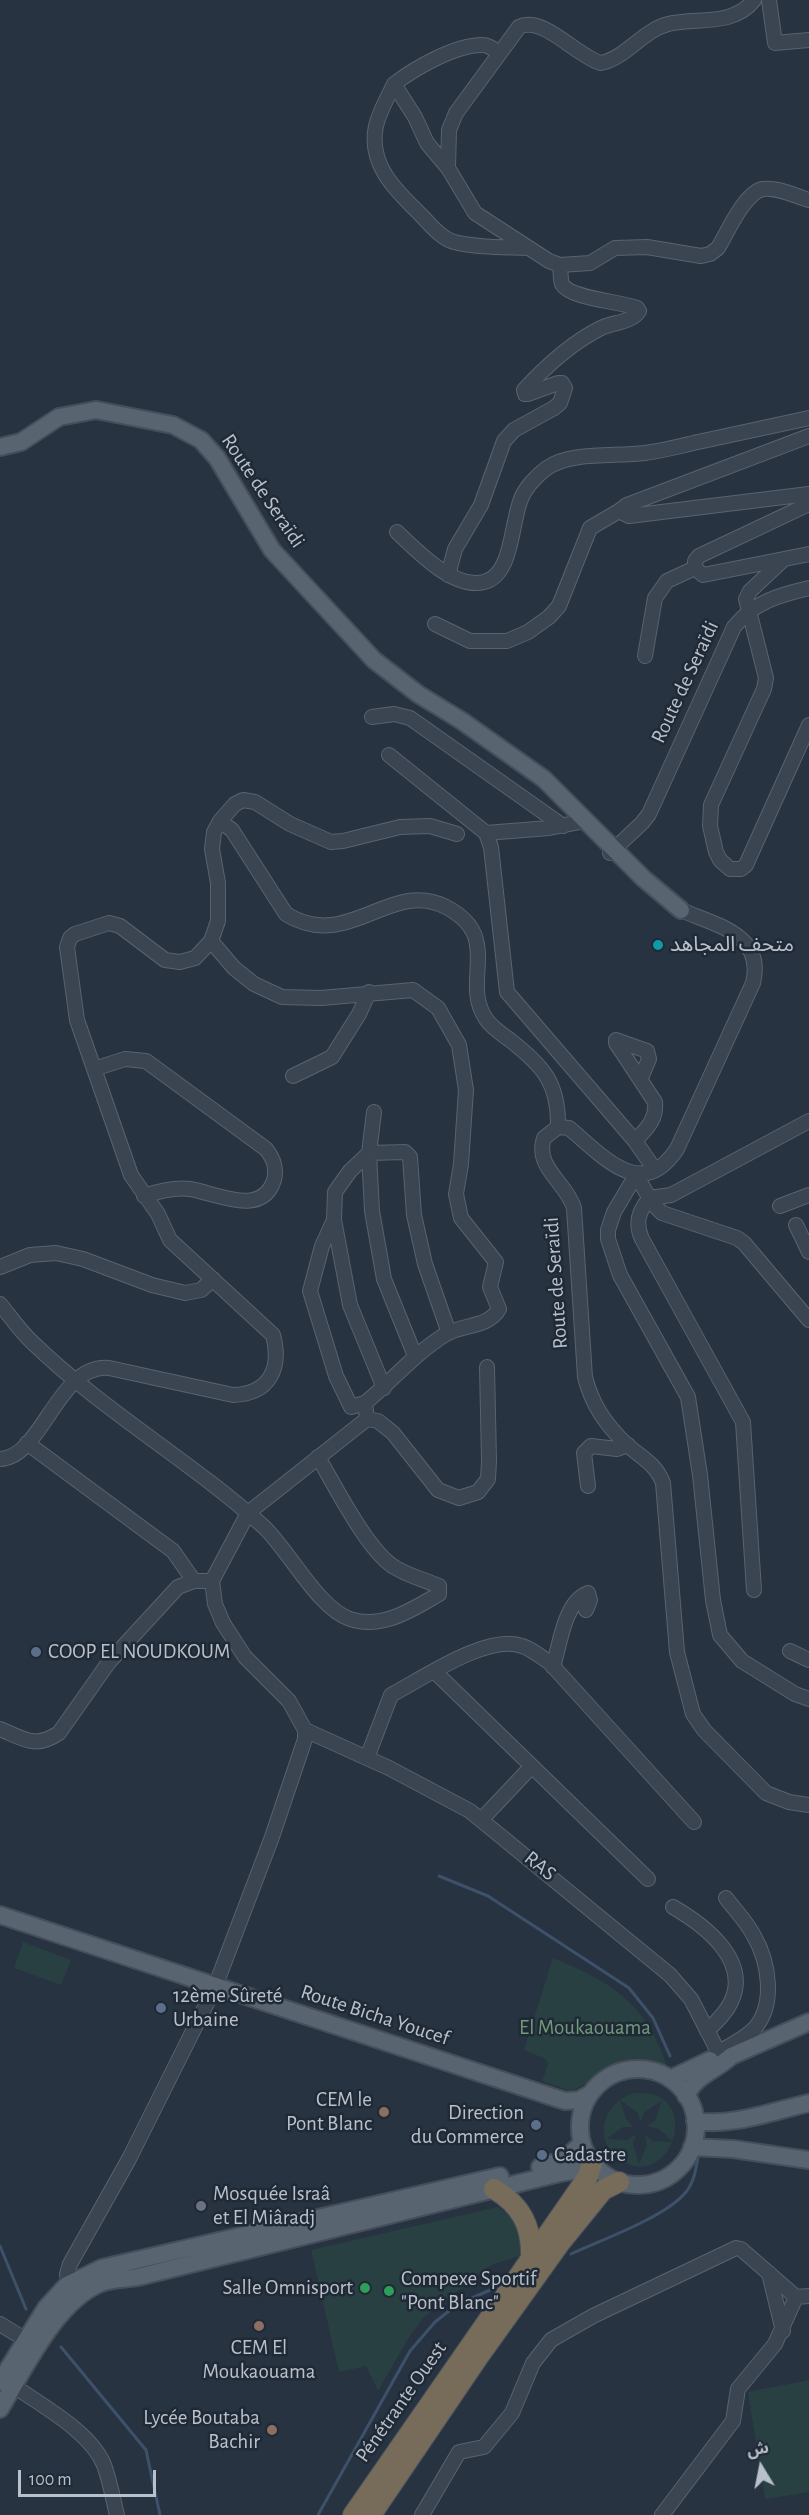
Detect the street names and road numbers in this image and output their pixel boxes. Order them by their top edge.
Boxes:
street label: Route de Seraïdi [216,429,310,553]
street label: Route de Seraïdi [646,617,724,747]
street label: Route de Seraïdi [539,1216,573,1350]
street label: RAS [519,1846,561,1886]
street label: Route Bicha Youcef [297,1979,453,2051]
street label: Pénétrante Ouest [350,2337,452,2467]

